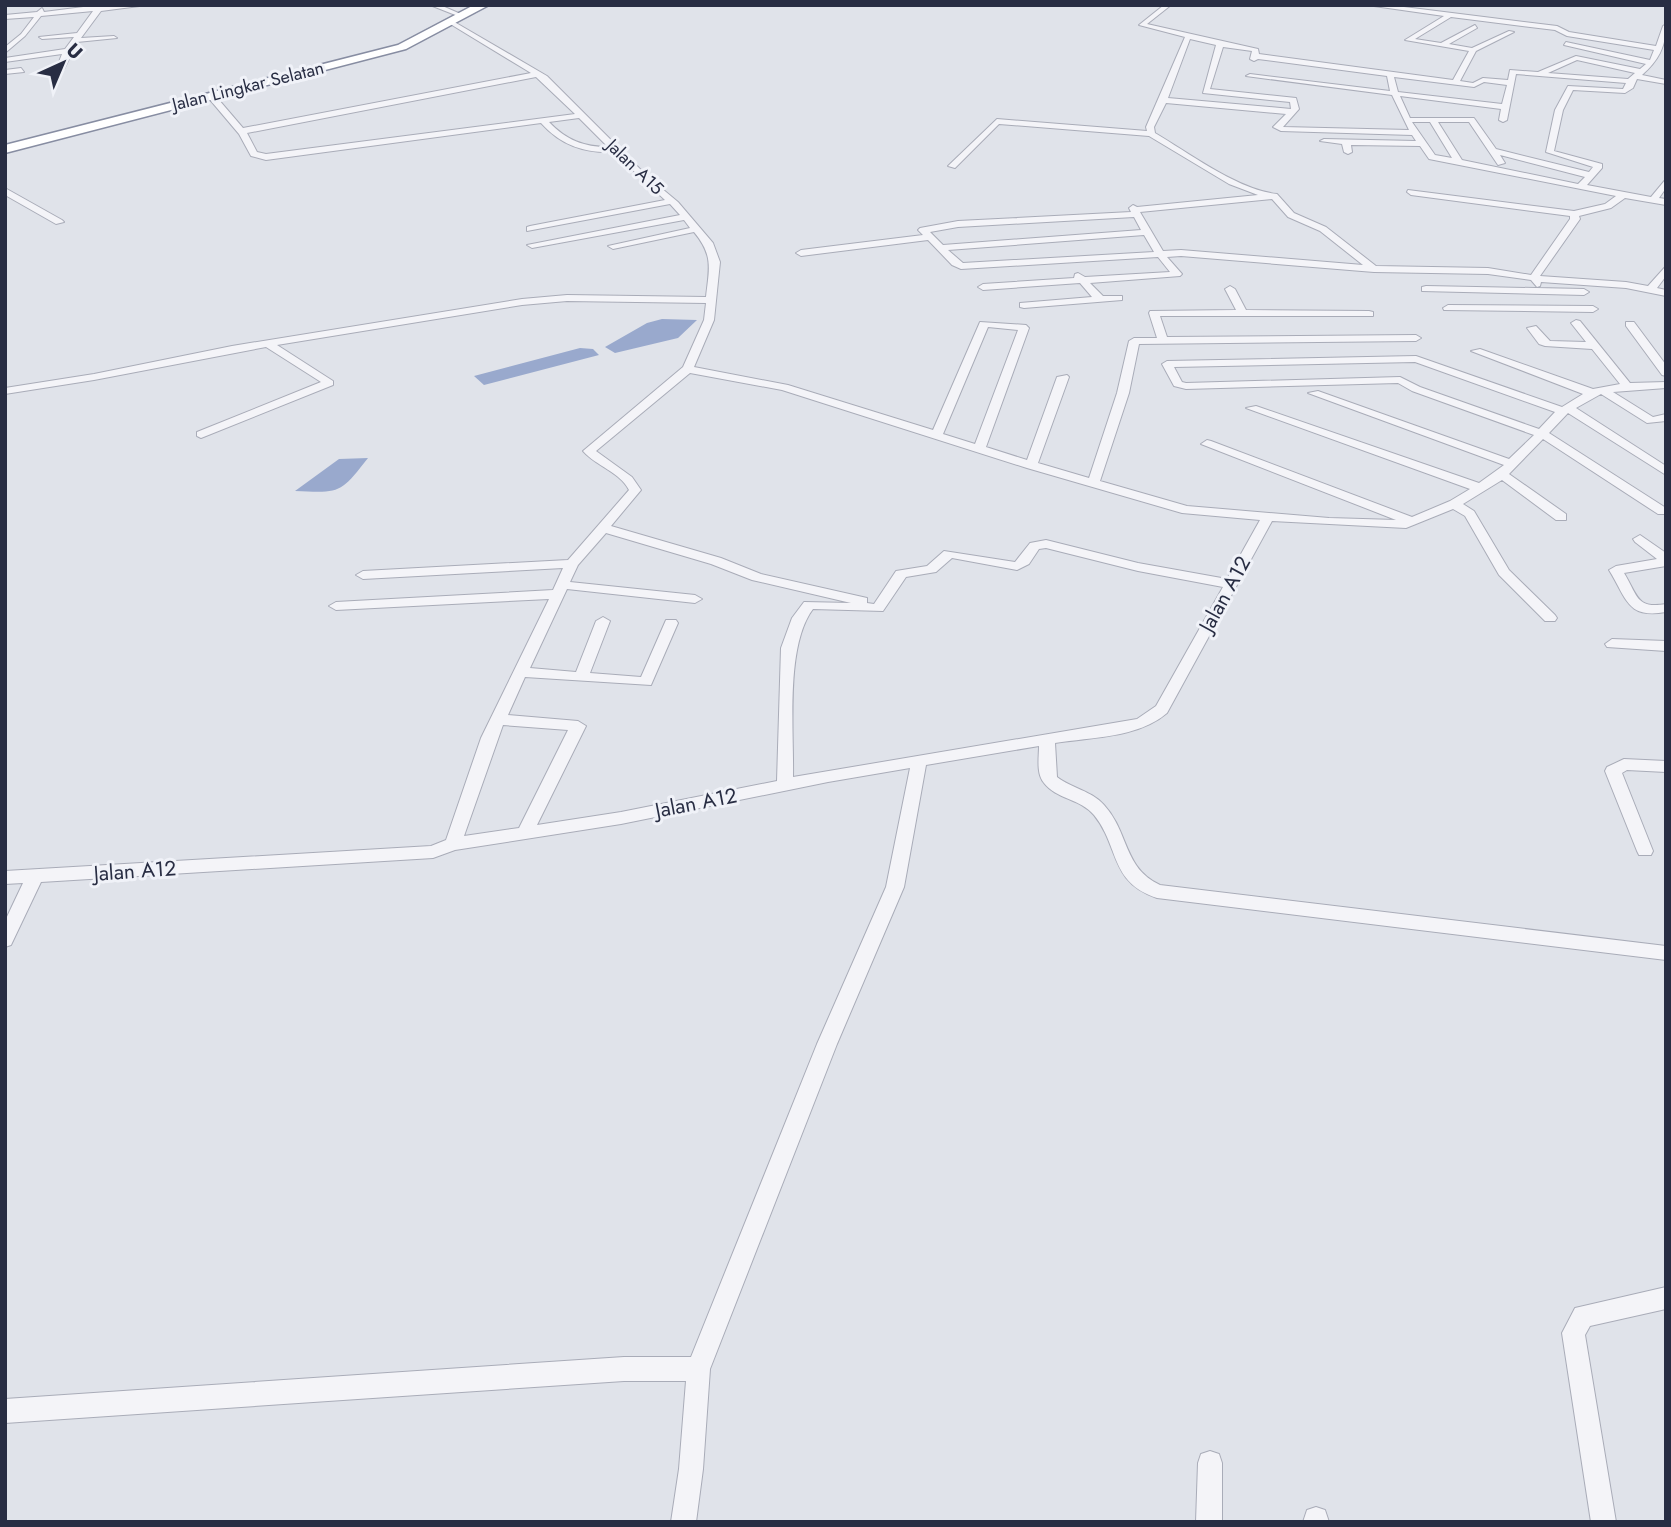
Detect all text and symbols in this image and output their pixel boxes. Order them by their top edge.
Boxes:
north arrow [28,28,98,98]
text: U [60,37,89,65]
street label: Jalan Lingkar Selatan [167,55,327,118]
street label: Jalan A15 [599,132,669,201]
street label: Jalan A12 [1190,551,1258,640]
street label: Jalan A12 [650,780,739,826]
street label: Jalan A12 [90,853,177,889]

